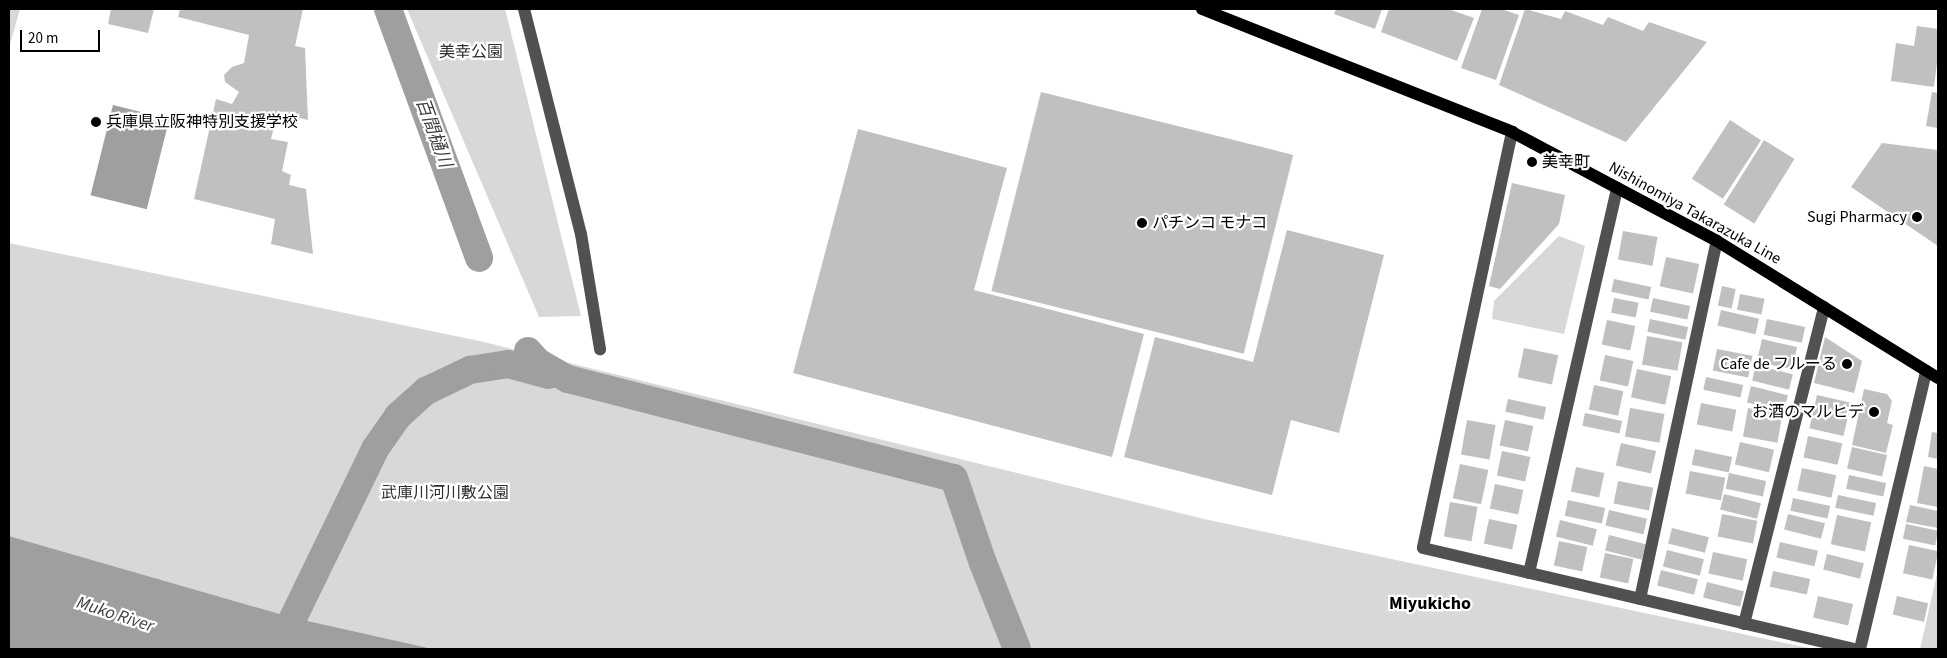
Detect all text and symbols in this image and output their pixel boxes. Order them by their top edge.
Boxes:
scale bar [22,20,102,52]
text: 20 m [28,28,58,49]
park label: 美幸公園 [439,42,503,62]
water label: 百間樋川 [411,95,455,171]
place label: 兵庫県立阪神特別支援学校 [106,112,298,132]
marker: 兵庫県立阪神特別支援学校 [90,116,102,128]
place label: 美幸町 [1542,152,1590,172]
marker: 美幸町 [1526,156,1538,168]
street label: Nishinomiya Takarazuka Line [1606,158,1784,268]
place label: Sugi Pharmacy [1807,207,1907,227]
marker: Sugi Pharmacy [1911,211,1923,223]
place label: パチンコ モナコ [1152,213,1267,233]
marker: パチンコ モナコ [1136,217,1148,229]
place label: Cafe de フルーる [1720,354,1837,374]
marker: Cafe de フルーる [1841,358,1853,370]
place label: お酒のマルヒデ [1752,402,1864,422]
marker: お酒のマルヒデ [1868,406,1880,418]
park label: 武庫川河川敷公園 [381,483,509,503]
water label: Muko River [74,592,156,638]
district label: Miyukicho [1389,593,1471,615]

